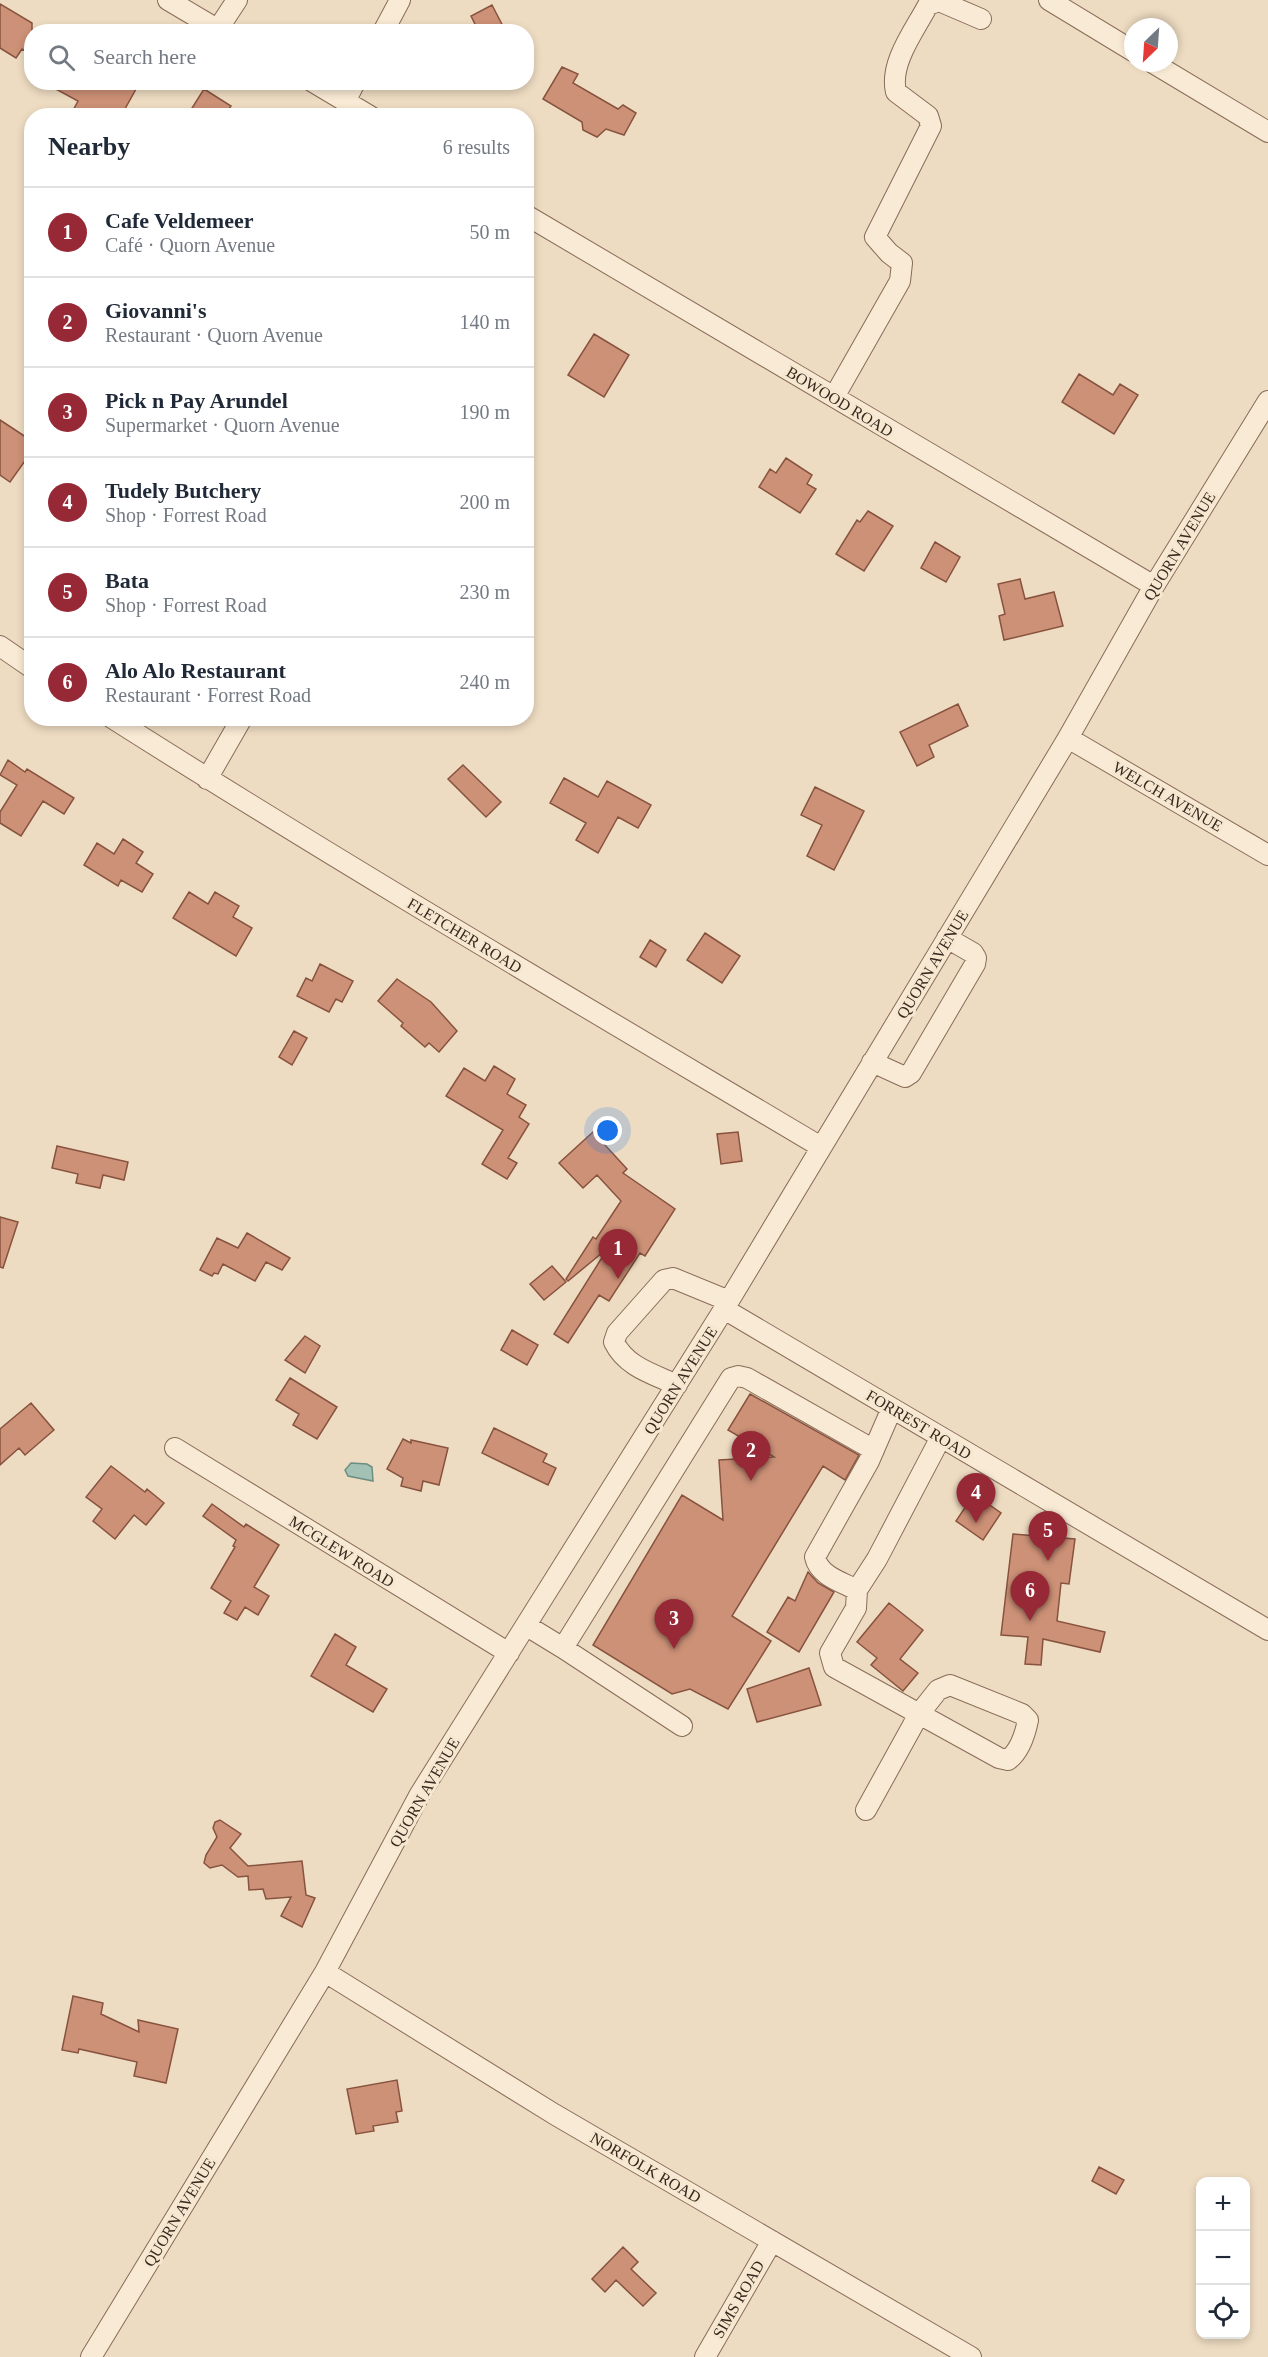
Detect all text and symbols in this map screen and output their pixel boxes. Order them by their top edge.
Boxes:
north arrow [1124,18,1178,72]
search box [24,24,534,90]
icon: search [45,41,78,74]
text: Search here [93,44,196,69]
text: Nearby [48,132,130,161]
text: 6 results [443,136,510,158]
text: Cafe Veldemeer [105,208,253,233]
text: 1 [63,221,73,243]
text: 50 m [469,221,510,243]
text: Café · Quorn Avenue [105,234,275,256]
text: Giovanni's [105,298,206,323]
text: 2 [63,311,73,333]
text: 140 m [459,311,510,333]
text: Restaurant · Quorn Avenue [105,324,323,346]
street label: BOWOOD ROAD [783,363,896,440]
text: Pick n Pay Arundel [105,388,288,413]
text: 3 [63,401,73,423]
text: 190 m [459,401,510,423]
text: Supermarket · Quorn Avenue [105,414,340,436]
text: Tudely Butchery [105,478,261,503]
street label: QUORN AVENUE [1140,489,1219,604]
text: 4 [63,491,73,513]
text: 200 m [459,491,510,513]
text: Shop · Forrest Road [105,504,267,526]
text: Bata [105,568,149,593]
text: 5 [63,581,73,603]
text: 230 m [459,581,510,603]
text: Shop · Forrest Road [105,594,267,616]
text: Alo Alo Restaurant [105,658,286,683]
text: 6 [63,671,73,693]
text: 240 m [459,671,510,693]
text: Restaurant · Forrest Road [105,684,311,706]
street label: WELCH AVENUE [1110,758,1226,835]
street label: FLETCHER ROAD [405,895,525,976]
street label: QUORN AVENUE [893,907,972,1022]
your location [593,1116,622,1145]
pin: 1 [598,1230,638,1279]
street label: QUORN AVENUE [640,1323,720,1437]
street label: FORREST ROAD [863,1386,974,1462]
pin: 2 [732,1432,771,1481]
pin: 4 [956,1474,996,1523]
street label: MCGLEW ROAD [286,1512,397,1590]
pin: 5 [1028,1512,1068,1561]
pin: 6 [1010,1572,1050,1621]
pin: 3 [654,1600,694,1649]
street label: QUORN AVENUE [386,1734,463,1850]
street label: NORFOLK ROAD [587,2129,704,2206]
street label: QUORN AVENUE [140,2155,219,2270]
map controls [1196,2177,1250,2339]
button: + [1196,2177,1250,2231]
button: − [1196,2231,1250,2285]
street label: SIMS ROAD [709,2257,767,2341]
button: locate [1196,2285,1250,2339]

